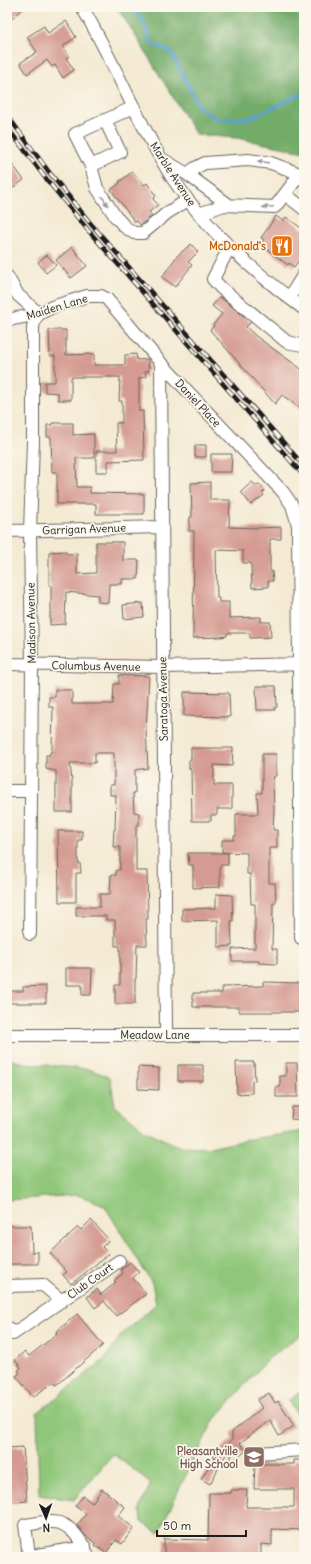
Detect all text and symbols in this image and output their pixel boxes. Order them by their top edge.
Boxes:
street label: Marble Avenue [147,139,199,209]
one-way arrow [257,159,269,165]
one-way arrow [102,195,109,207]
one-way arrow [261,204,274,210]
restaurant icon: McDonald's [269,233,295,259]
place label: McDonald's [209,239,266,253]
street label: Maiden Lane [25,291,89,323]
street label: Daniel Place [172,376,224,430]
street label: Garrigan Avenue [42,521,126,537]
street label: Madison Avenue [23,582,39,664]
street label: Saratoga Avenue [155,656,171,742]
street label: Columbus Avenue [51,658,141,674]
street label: Meadow Lane [120,1028,190,1042]
street label: Club Court [64,1260,116,1302]
place label: Pleasantville High School [177,1444,238,1472]
school or university icon: Pleasantville High School [241,1444,267,1470]
north arrow [26,1498,66,1538]
scale bar [157,1512,246,1538]
text: 50 m [163,1518,192,1533]
text: N [42,1521,50,1535]

